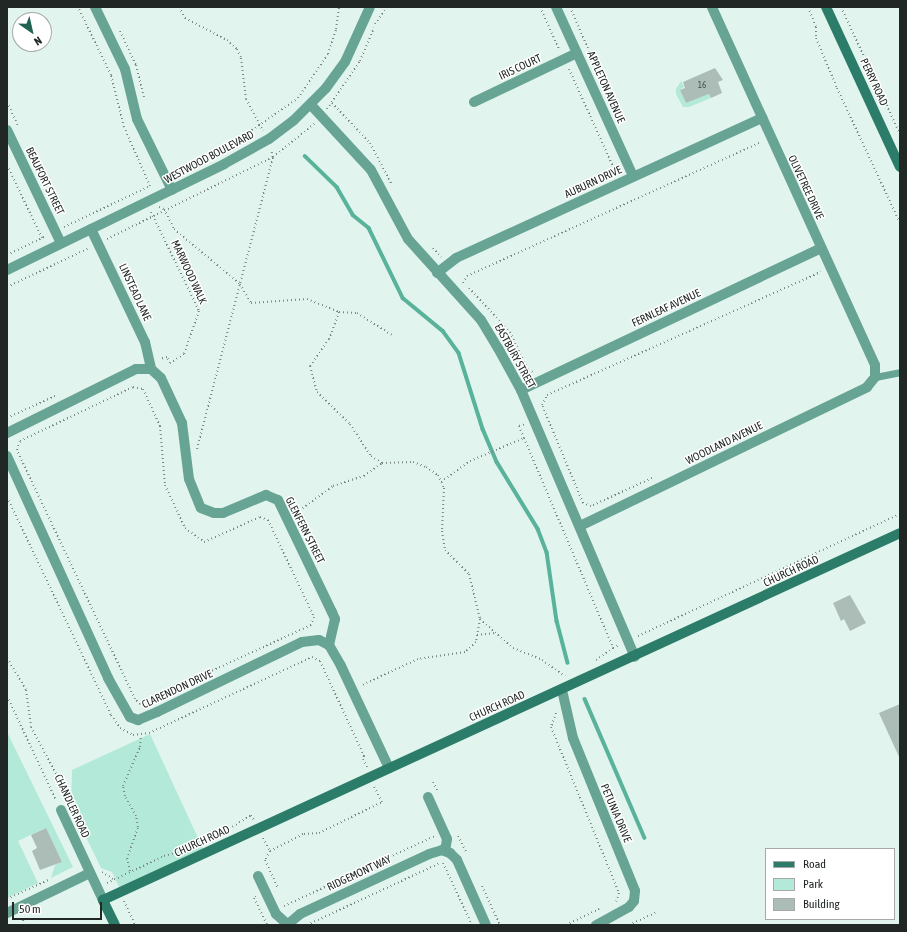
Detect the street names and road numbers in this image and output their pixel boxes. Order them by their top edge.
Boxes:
street label: APPLETON AVENUE [584,49,628,125]
street label: IRIS COURT [497,51,543,83]
street label: PERRY ROAD [857,56,891,108]
street label: WESTWOOD BOULEVARD [162,128,256,186]
street label: BEAUFORT STREET [23,145,67,217]
street label: OLIVETREE DRIVE [785,153,827,221]
street label: AUBURN DRIVE [562,163,624,201]
street label: MARWOOD WALK [168,238,210,306]
street label: LINSTEAD LANE [116,261,154,323]
street label: FERNLEAF AVENUE [630,286,702,330]
street label: EASTBURY STREET [492,321,538,391]
street label: WOODLAND AVENUE [684,419,764,467]
street label: GLENFERN STREET [283,494,327,566]
street label: CHURCH ROAD [761,552,821,590]
street label: CLARENDON DRIVE [140,667,214,711]
street label: CHURCH ROAD [467,688,527,724]
street label: CHANDLER ROAD [52,772,92,840]
street label: PETUNIA DRIVE [598,782,634,844]
street label: CHURCH ROAD [172,822,232,860]
street label: RIDGEMONT WAY [325,852,393,894]

